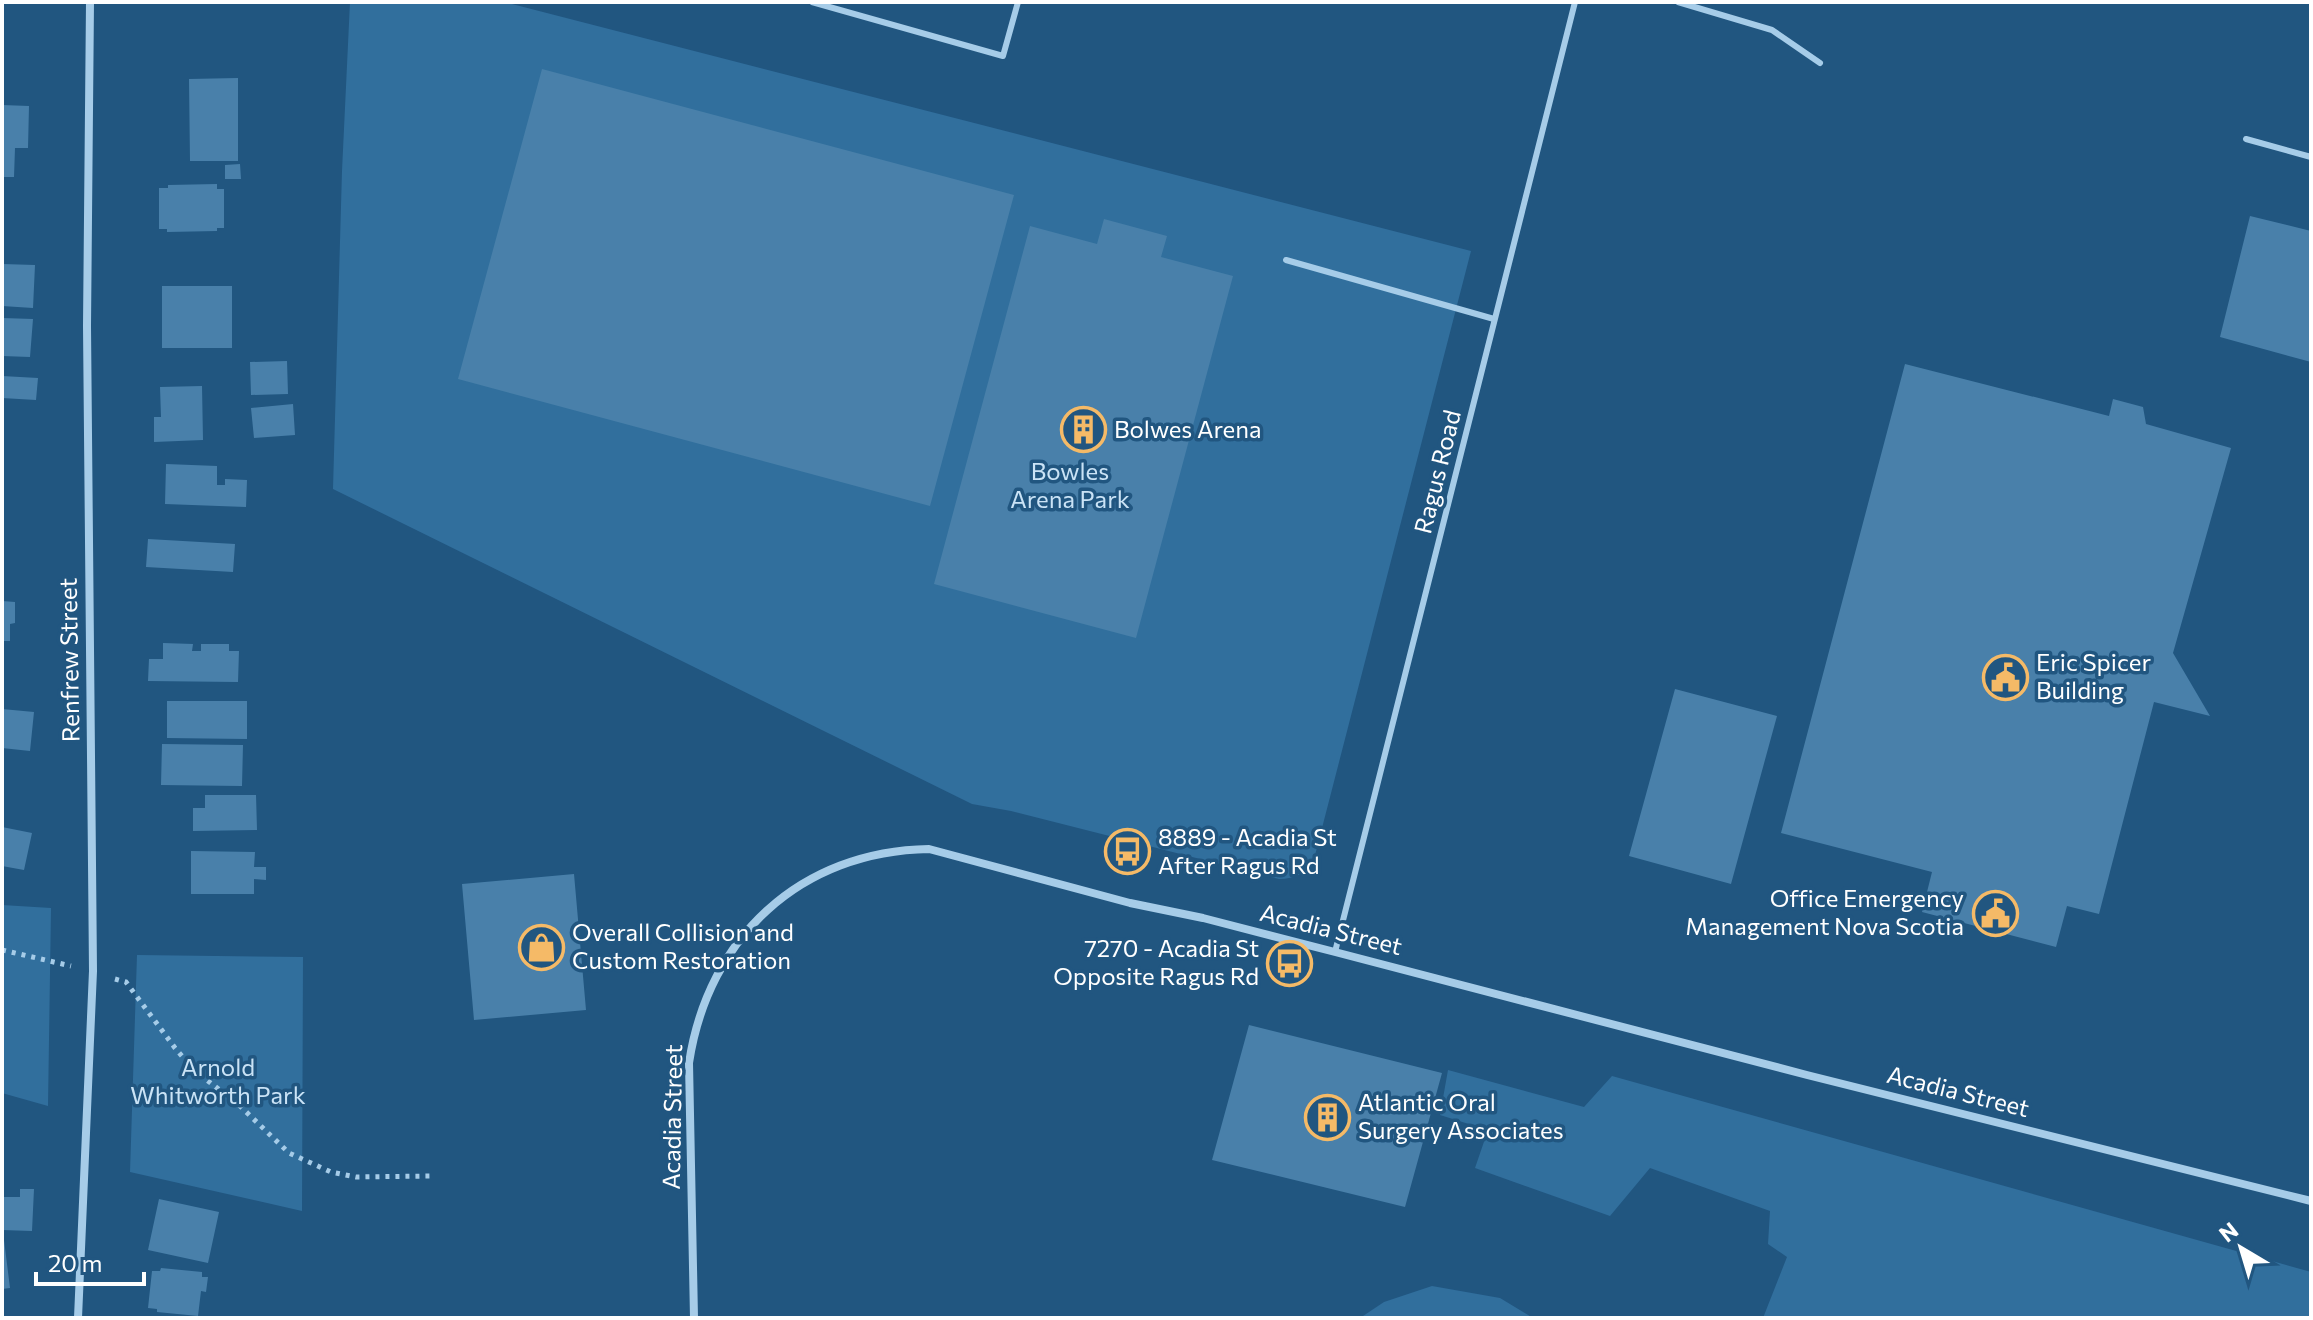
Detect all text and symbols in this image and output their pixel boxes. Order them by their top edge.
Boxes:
building icon: Bolwes Arena [1059,406,1107,454]
street label: Ragus Road [1407,407,1466,537]
place label: Bolwes Arena [1114,414,1262,443]
park label: Bowles Arena Park [1010,456,1130,513]
street label: Renfrew Street [53,577,84,742]
place label: Eric Spicer Building [2036,647,2151,704]
public building icon: Eric Spicer Building [1981,653,2029,701]
place label: 8889 - Acadia St After Ragus Rd [1158,822,1337,879]
bus stop icon: 8889 - Acadia St After Ragus Rd [1103,828,1151,876]
place label: Office Emergency Management Nova Scotia [1685,883,1964,940]
public building icon: Office Emergency Management Nova Scotia [1971,889,2019,937]
street label: Acadia Street [1257,897,1406,960]
place label: Overall Collision and Custom Restoration [572,917,794,974]
shop icon: Overall Collision and Custom Restoration [517,923,565,971]
place label: 7270 - Acadia St Opposite Ragus Rd [1053,933,1259,990]
bus stop icon: 7270 - Acadia St Opposite Ragus Rd [1266,939,1314,987]
street label: Acadia Street [656,1044,687,1190]
park label: Arnold Whitworth Park [130,1052,306,1109]
street label: Acadia Street [1884,1059,2033,1122]
place label: Atlantic Oral Surgery Associates [1358,1087,1564,1144]
building icon: Atlantic Oral Surgery Associates [1303,1093,1351,1141]
north arrow [2201,1208,2281,1288]
text: N [2214,1216,2243,1248]
scale bar [36,1236,144,1286]
text: 20 m [48,1248,102,1277]

